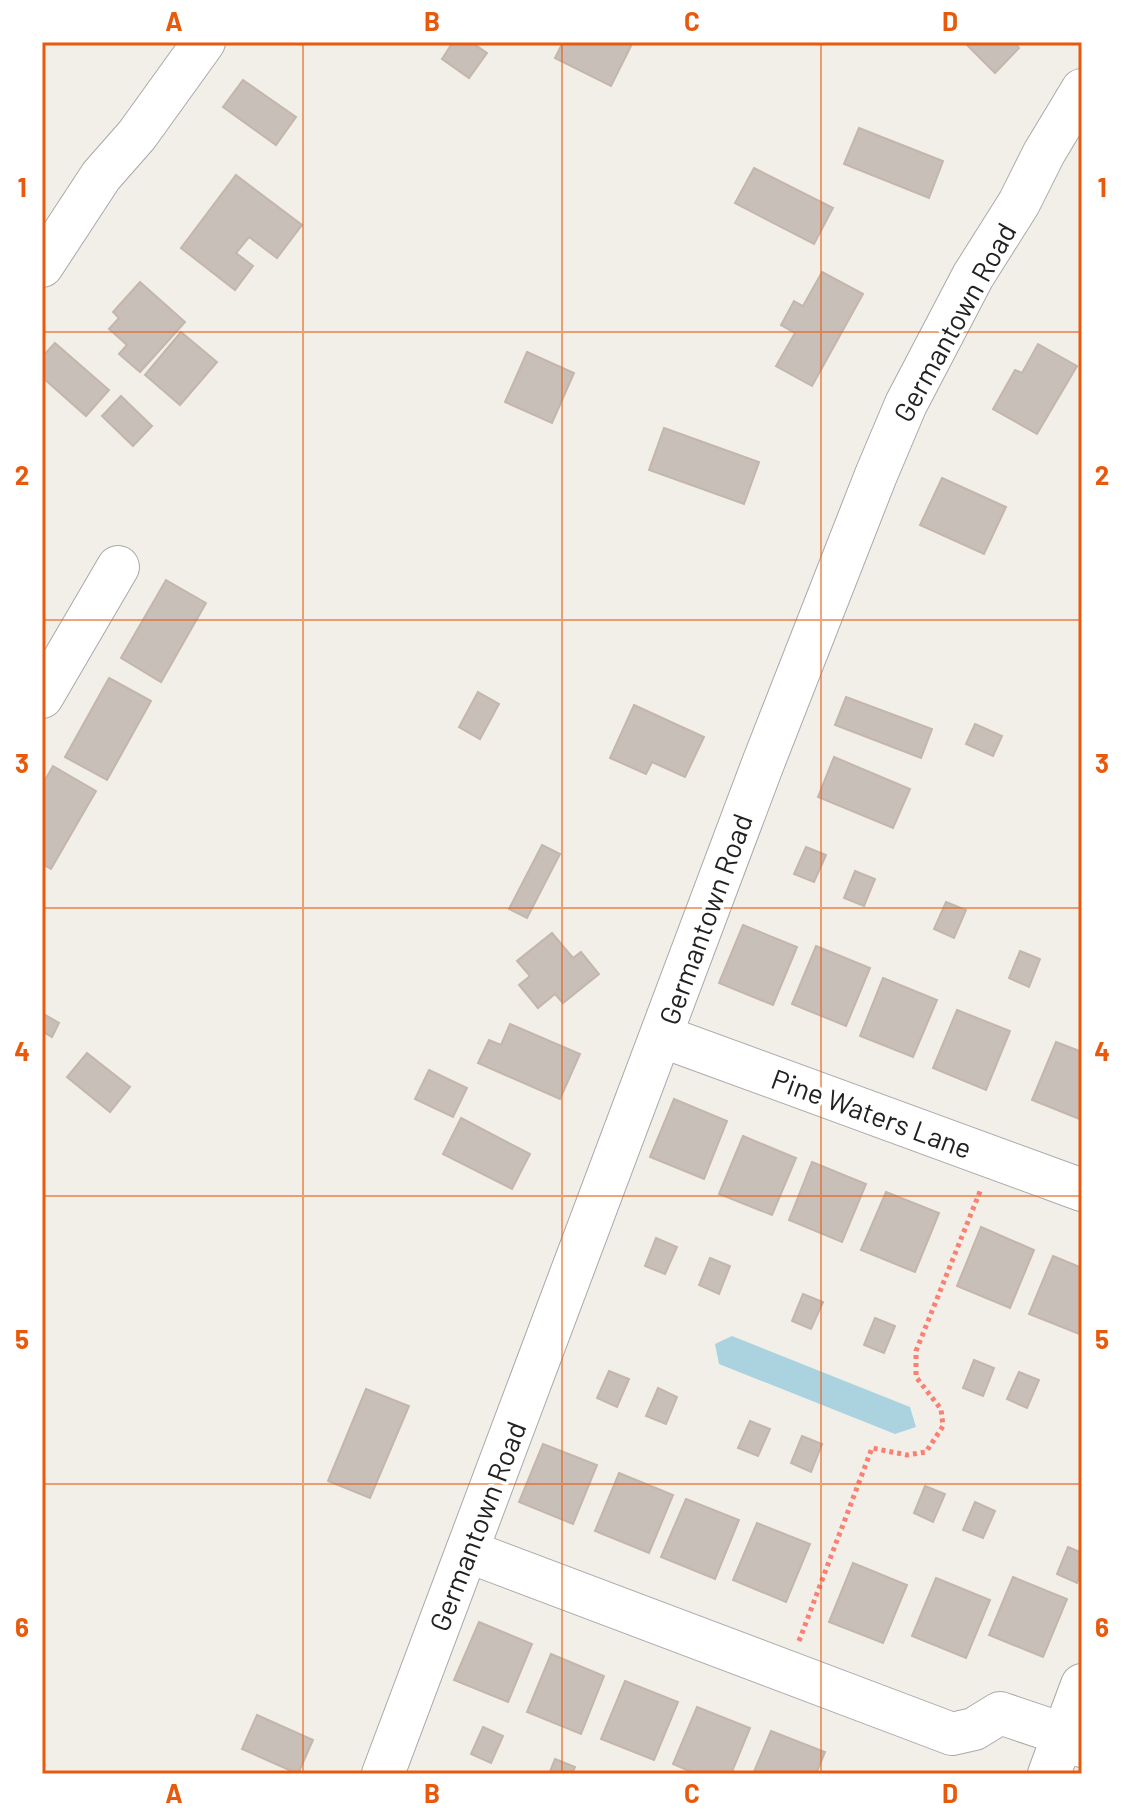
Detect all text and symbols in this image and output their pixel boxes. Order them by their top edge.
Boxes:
text: A [165,5,183,36]
text: B [424,5,440,36]
text: C [684,5,700,36]
text: D [942,5,958,36]
text: 1 [17,171,27,202]
text: 1 [1097,171,1107,202]
street label: Germantown Road [885,217,1023,427]
text: 2 [15,459,29,490]
text: 2 [1095,459,1109,490]
text: 3 [15,747,29,778]
text: 3 [1095,747,1109,778]
street label: Germantown Road [651,809,759,1029]
text: 4 [14,1035,30,1066]
text: 4 [1094,1035,1110,1066]
street label: Pine Waters Lane [767,1061,977,1165]
text: 5 [15,1323,29,1354]
text: 5 [1095,1323,1109,1354]
street label: Germantown Road [421,1416,533,1636]
text: 6 [15,1611,29,1642]
text: 6 [1095,1611,1109,1642]
text: A [165,1777,183,1808]
text: B [424,1777,440,1808]
text: C [684,1777,700,1808]
text: D [942,1777,958,1808]

